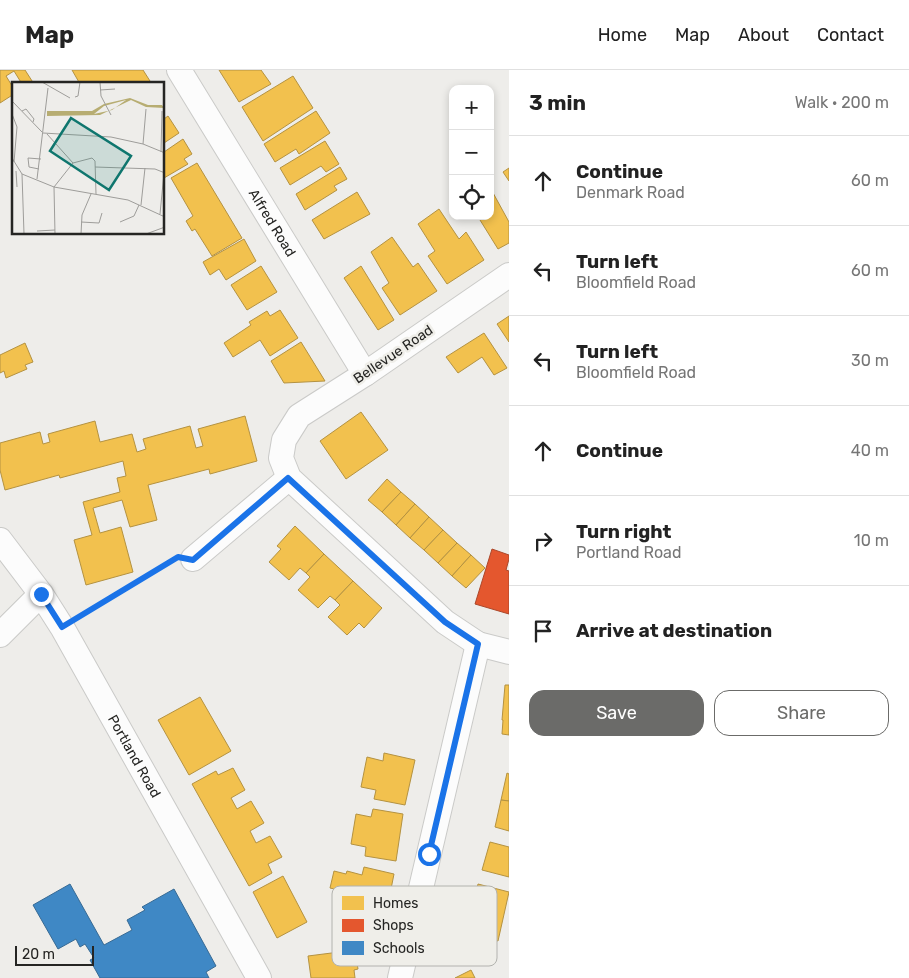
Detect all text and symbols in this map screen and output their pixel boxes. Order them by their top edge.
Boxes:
text: Map [25,21,74,49]
text: Home [598,24,647,46]
text: Map [675,24,710,46]
text: About [738,24,789,46]
text: Contact [817,24,884,46]
inset map [12,82,165,235]
map controls [449,85,494,220]
button: + [449,85,494,130]
text: 3 min [529,90,586,115]
text: Walk · 200 m [795,93,889,112]
button: − [449,130,494,175]
text: Continue [576,160,663,183]
icon: ahead [529,167,557,195]
text: 60 m [851,171,889,190]
button: locate [449,175,494,220]
text: Denmark Road [576,183,685,202]
street label: Alfred Road [245,186,299,260]
text: Turn left [576,250,658,273]
icon: left [529,257,557,285]
text: 60 m [851,261,889,280]
text: Bloomfield Road [576,273,696,292]
street label: Bellevue Road [350,322,436,387]
text: Turn left [576,340,658,363]
icon: left [529,347,557,375]
text: 30 m [851,351,889,370]
text: Bloomfield Road [576,363,696,382]
icon: ahead [529,437,557,465]
text: Continue [576,439,663,462]
text: 40 m [851,441,889,460]
text: Turn right [576,520,671,543]
icon: right [529,527,557,555]
text: 10 m [854,531,889,550]
text: Portland Road [576,543,681,562]
route end [30,583,53,606]
icon: arrive [529,617,557,645]
text: Arrive at destination [576,619,772,642]
button: Save [529,690,704,736]
button: Share [714,690,889,736]
street label: Portland Road [104,712,164,801]
route start [418,843,441,866]
legend [332,886,497,966]
text: Homes [373,895,418,912]
text: Shops [373,917,414,934]
text: Schools [373,940,425,957]
scale bar [15,943,94,966]
text: 20 m [22,946,55,963]

